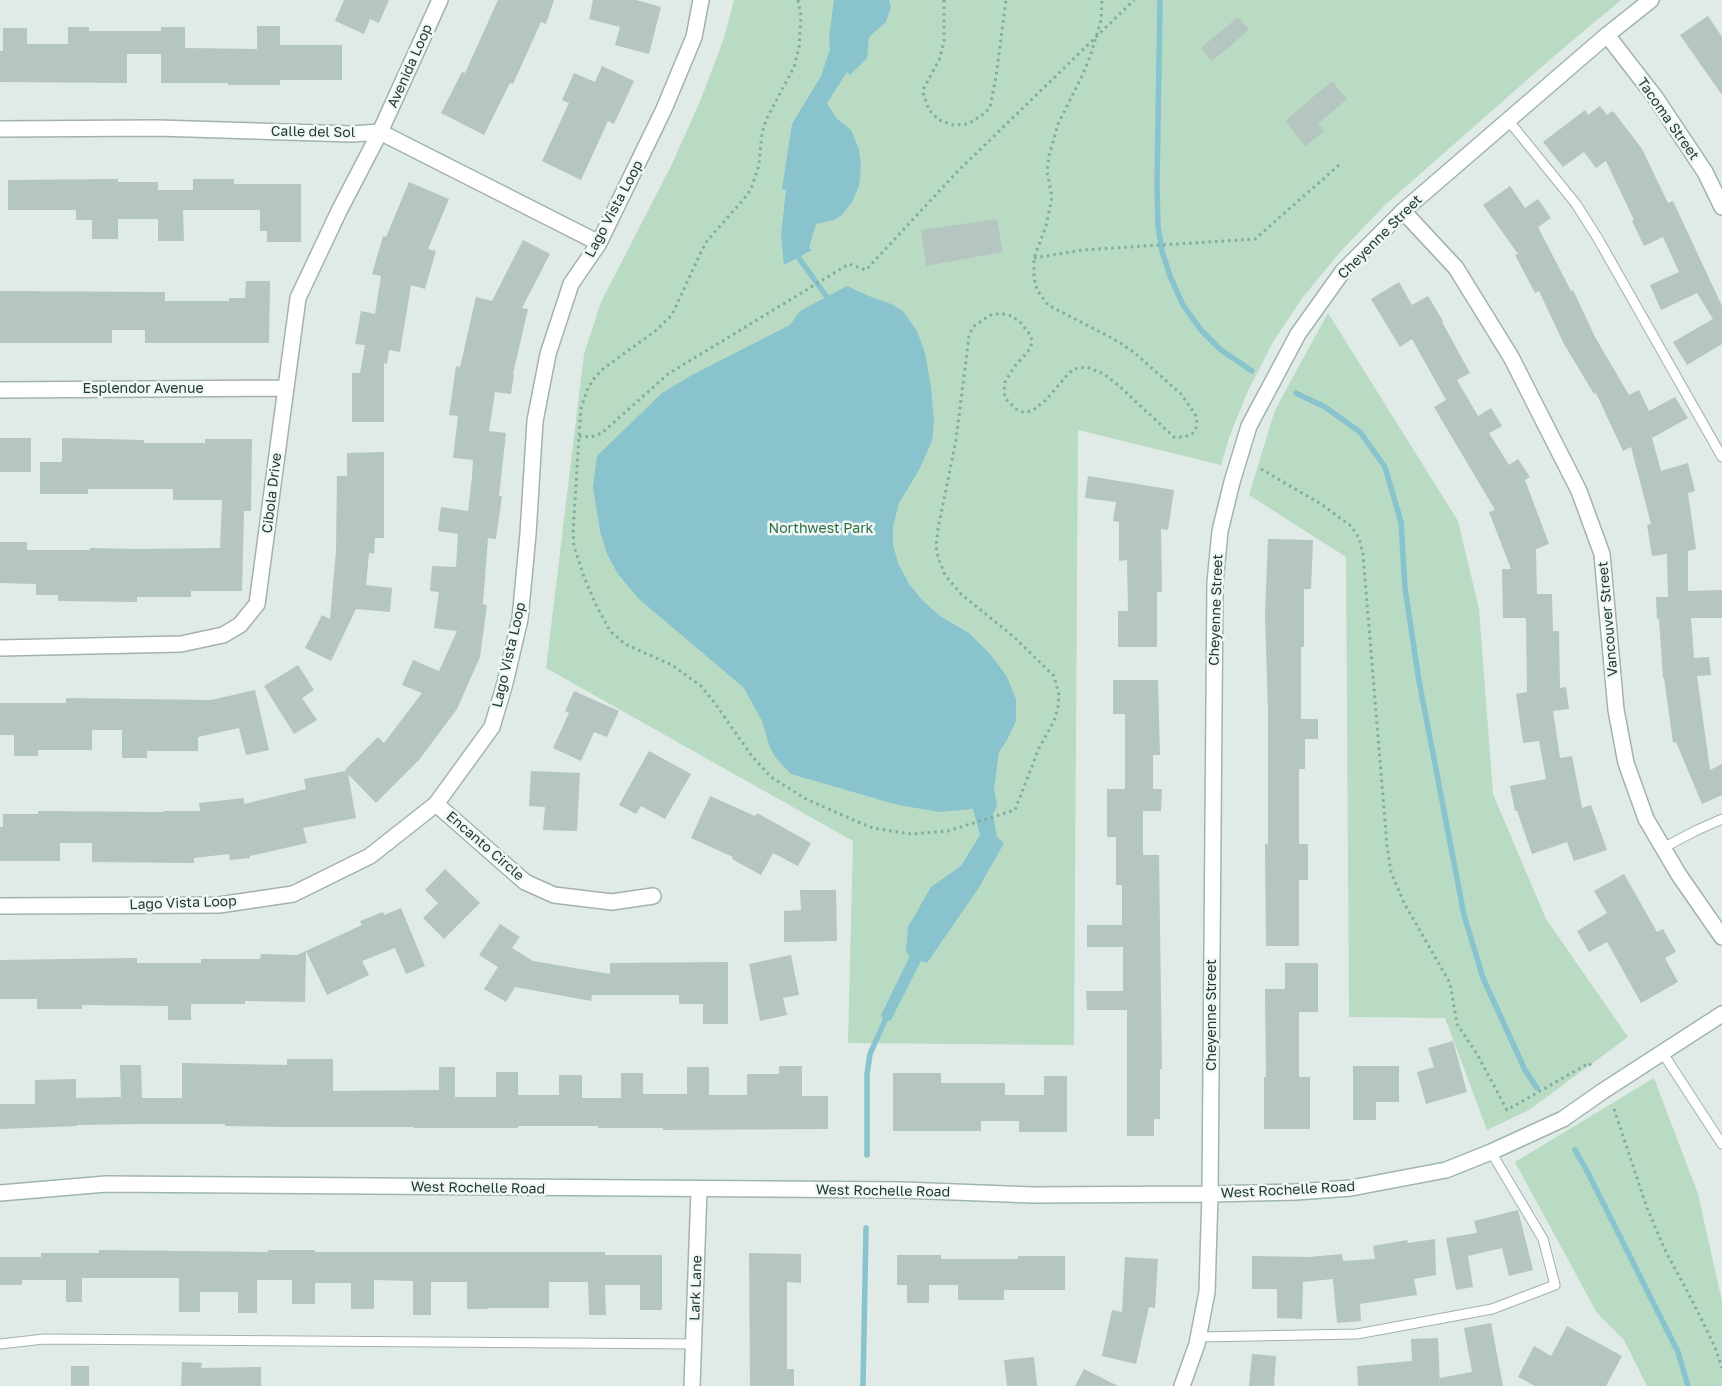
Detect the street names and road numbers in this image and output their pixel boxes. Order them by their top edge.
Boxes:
street label: Avenida Loop [384,22,436,110]
street label: Tacoma Street [1633,75,1703,163]
street label: Calle del Sol [271,123,355,141]
street label: Lago Vista Loop [581,158,647,260]
street label: Cheyenne Street [1334,191,1426,283]
street label: Esplendor Avenue [82,381,204,397]
street label: Cibola Drive [259,452,285,534]
street label: Cheyenne Street [1206,554,1226,666]
street label: Vancouver Street [1595,561,1621,677]
street label: Lago Vista Loop [489,601,529,709]
street label: Encanto Circle [443,808,527,884]
street label: Lago Vista Loop [129,893,237,913]
street label: Cheyenne Street [1204,959,1220,1071]
street label: West Rochelle Road [411,1178,545,1198]
street label: West Rochelle Road [1220,1178,1356,1202]
street label: West Rochelle Road [816,1181,950,1201]
street label: Lark Lane [686,1255,706,1321]

